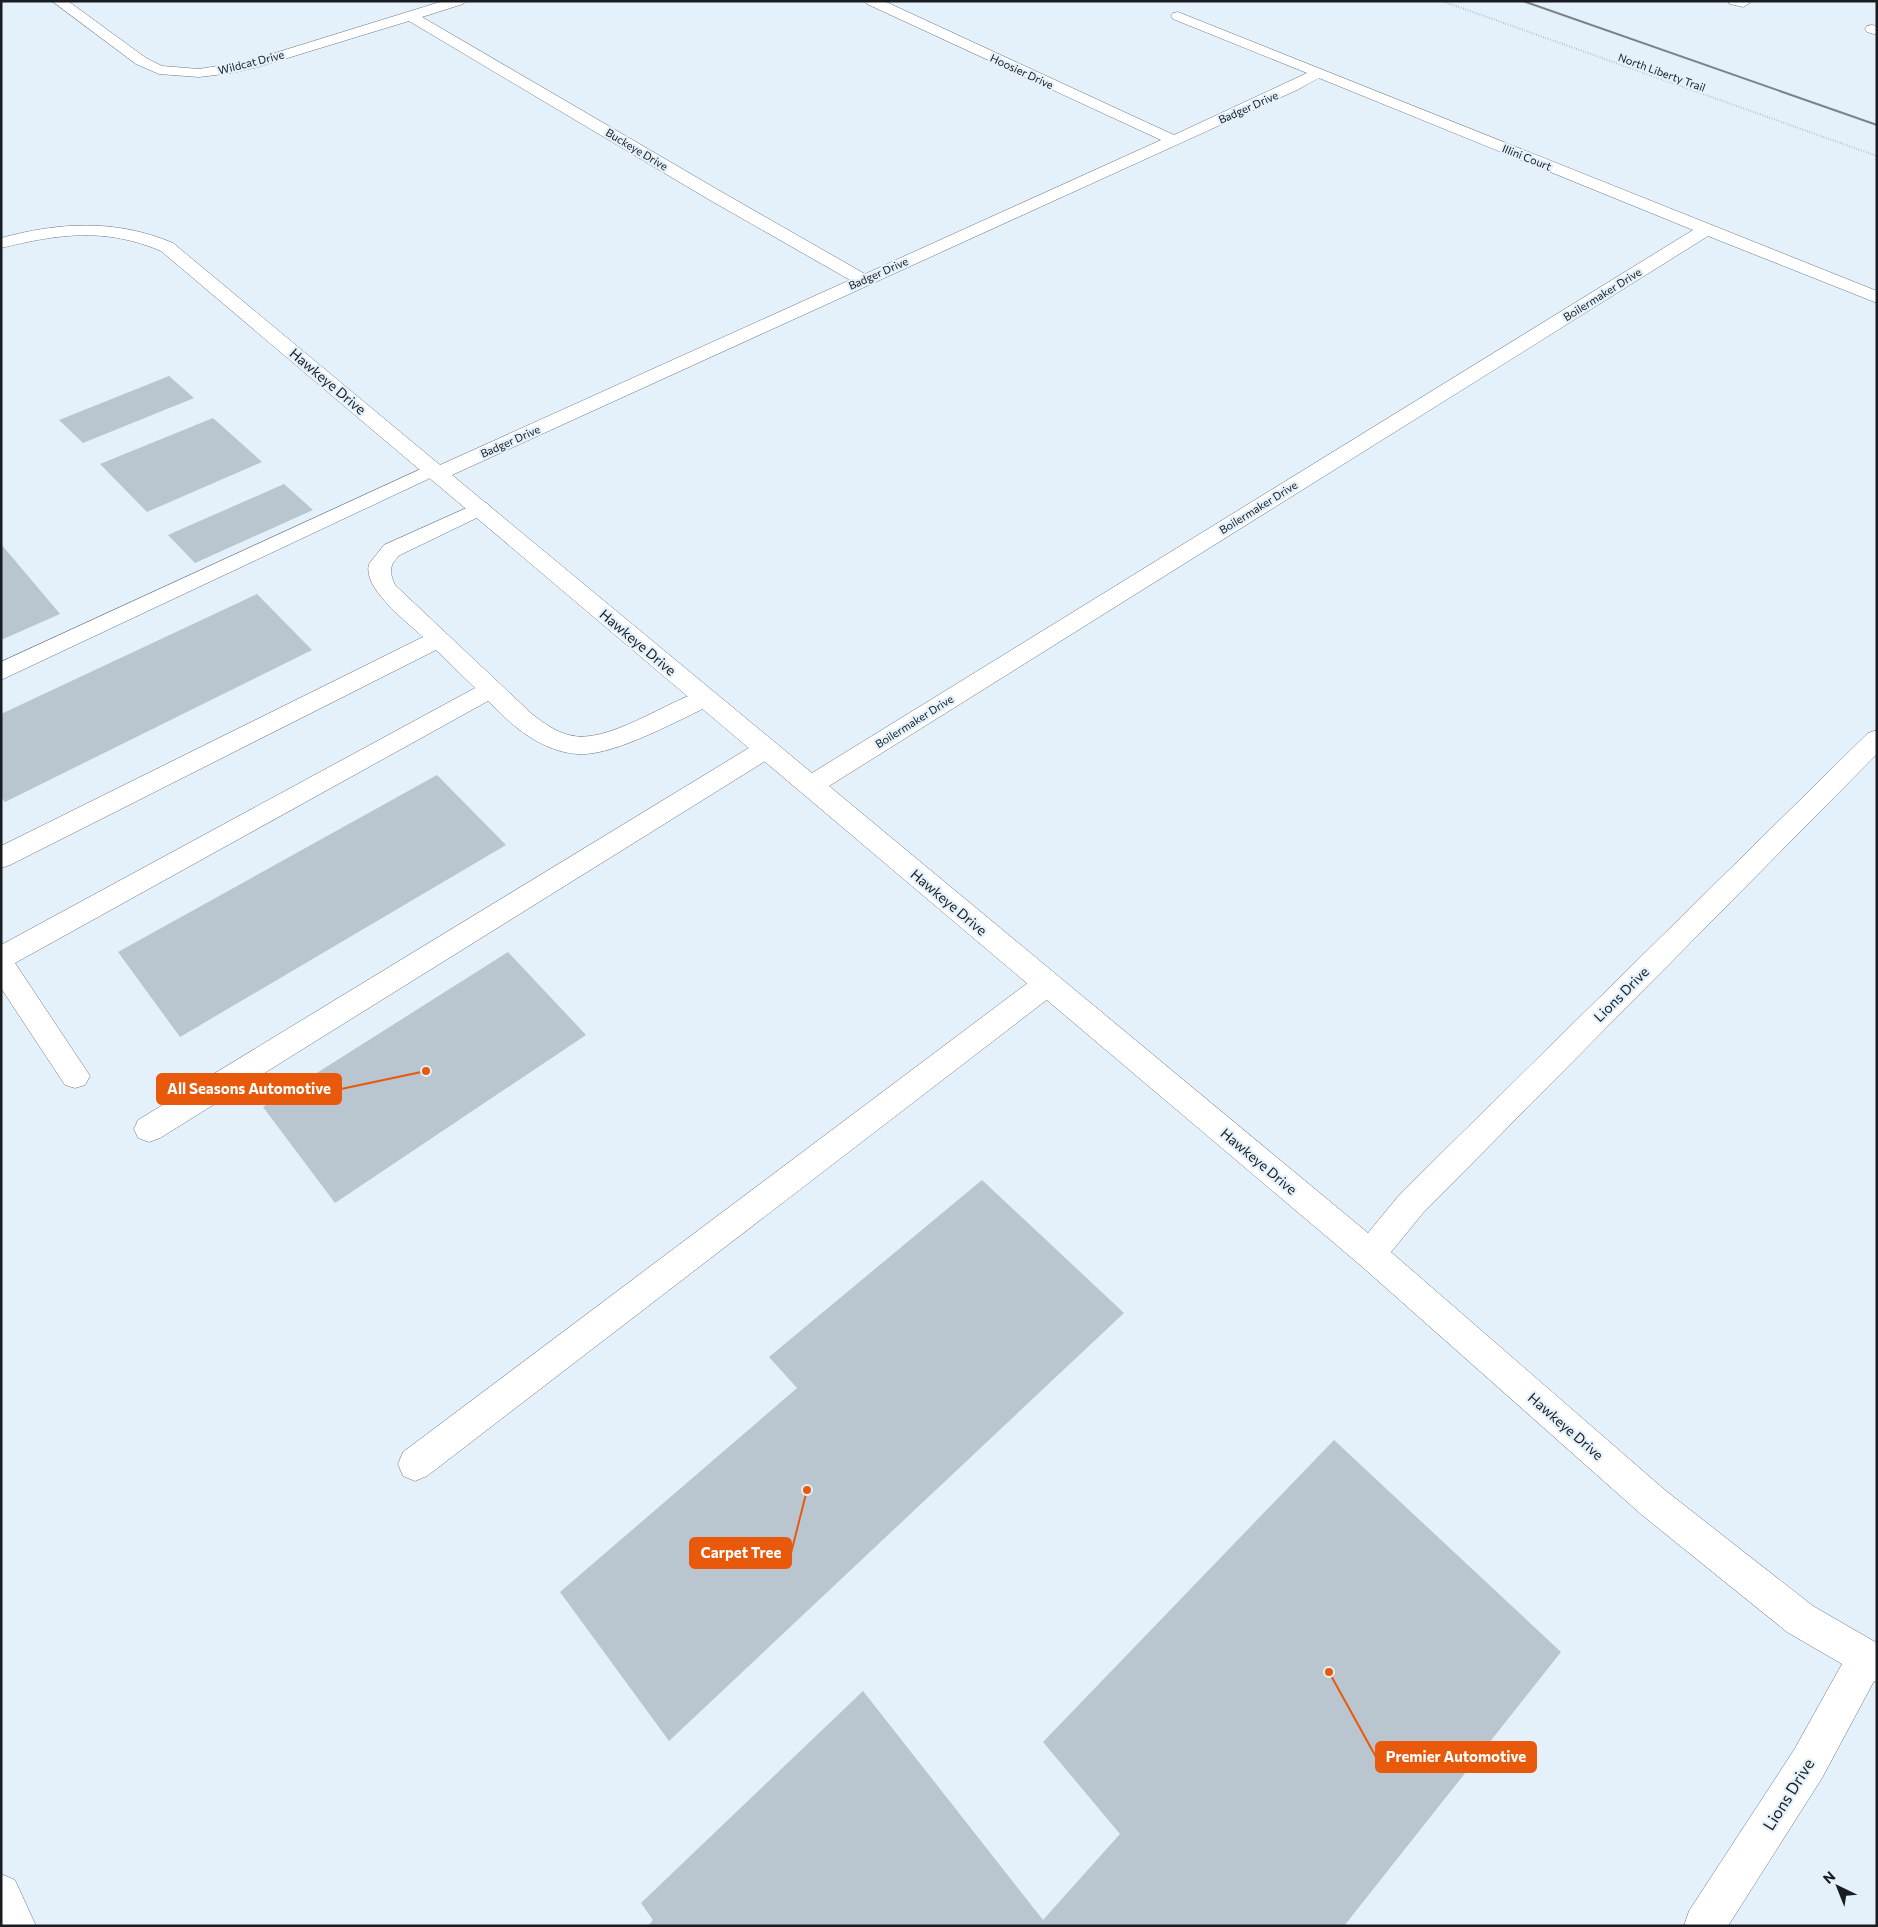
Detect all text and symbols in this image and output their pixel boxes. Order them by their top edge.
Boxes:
street label: Wildcat Drive [217,47,286,76]
street label: North Liberty Trail [1616,50,1708,94]
street label: Hoosier Drive [988,51,1056,91]
street label: Badger Drive [1216,88,1280,126]
street label: Buckeye Drive [604,125,671,173]
street label: Illini Court [1501,141,1554,173]
street label: Badger Drive [846,254,910,292]
street label: Boilermaker Drive [1561,265,1644,323]
street label: Hawkeye Drive [286,344,370,418]
street label: Badger Drive [478,422,542,460]
street label: Boilermaker Drive [1217,478,1300,536]
street label: Hawkeye Drive [596,605,680,679]
street label: Boilermaker Drive [873,692,956,750]
street label: Hawkeye Drive [907,865,991,939]
street label: Lions Drive [1590,963,1652,1025]
callout: All Seasons Automotive [157,1074,341,1104]
text: All Seasons Automotive [167,1079,331,1097]
street label: Hawkeye Drive [1217,1124,1301,1198]
street label: Hawkeye Drive [1525,1389,1607,1463]
callout: Carpet Tree [690,1538,791,1568]
text: Carpet Tree [701,1543,781,1561]
callout: Premier Automotive [1376,1742,1536,1772]
text: Premier Automotive [1386,1747,1526,1765]
street label: Lions Drive [1758,1755,1818,1833]
north arrow [1813,1862,1863,1912]
text: N [1819,1867,1838,1887]

